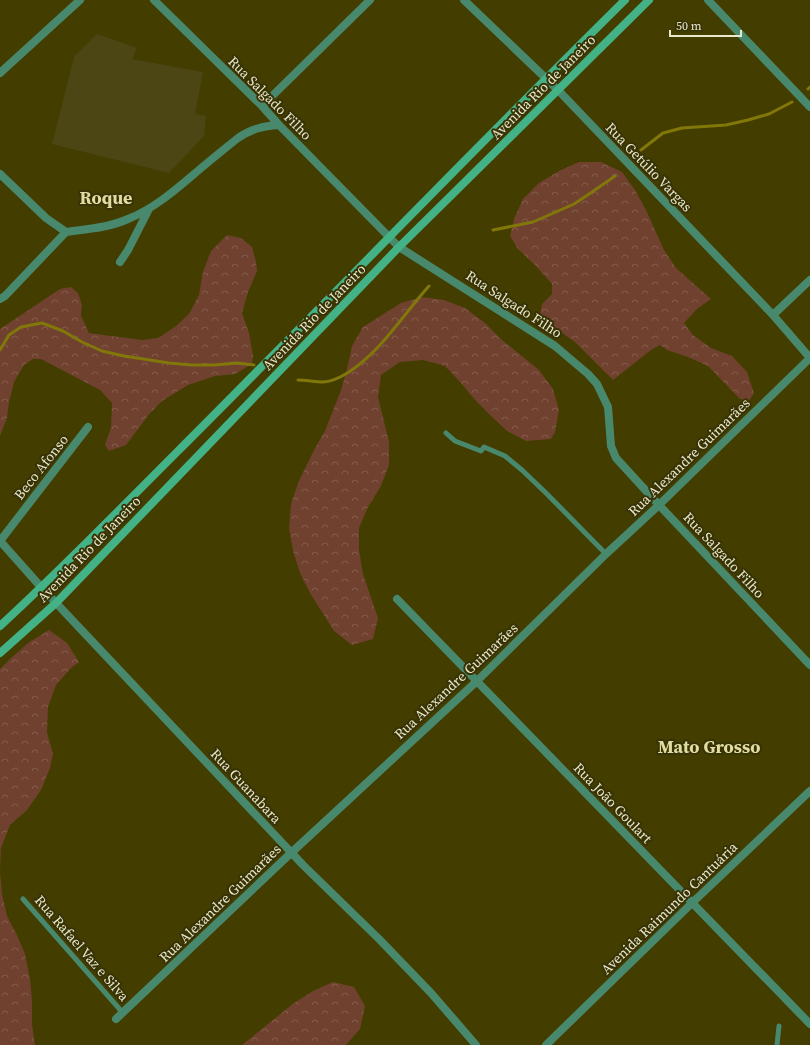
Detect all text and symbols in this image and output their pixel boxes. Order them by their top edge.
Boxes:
scale bar [670,12,741,38]
text: 50 m [676,18,702,34]
street label: Avenida Rio de Janeiro [486,30,600,144]
street label: Rua Salgado Filho [224,52,317,145]
street label: Rua Getúlio Vargas [601,118,697,216]
district label: Roque [80,185,132,210]
street label: Avenida Rio de Janeiro [258,259,370,375]
street label: Rua Salgado Filho [462,265,566,343]
street label: Rua Alexandre Guimarães [624,393,754,521]
street label: Beco Afonso [9,430,73,504]
street label: Avenida Rio de Janeiro [33,491,145,607]
street label: Rua Salgado Filho [679,508,769,603]
street label: Rua Alexandre Guimarães [390,618,522,744]
district label: Mato Grosso [658,734,760,759]
street label: Rua Guanabara [206,744,287,829]
street label: Rua João Goulart [569,758,657,848]
street label: Avenida Raimundo Cantuária [596,837,742,979]
street label: Rua Alexandre Guimarães [155,839,285,967]
street label: Rua Rafael Vaz e Silva [30,891,134,1006]

